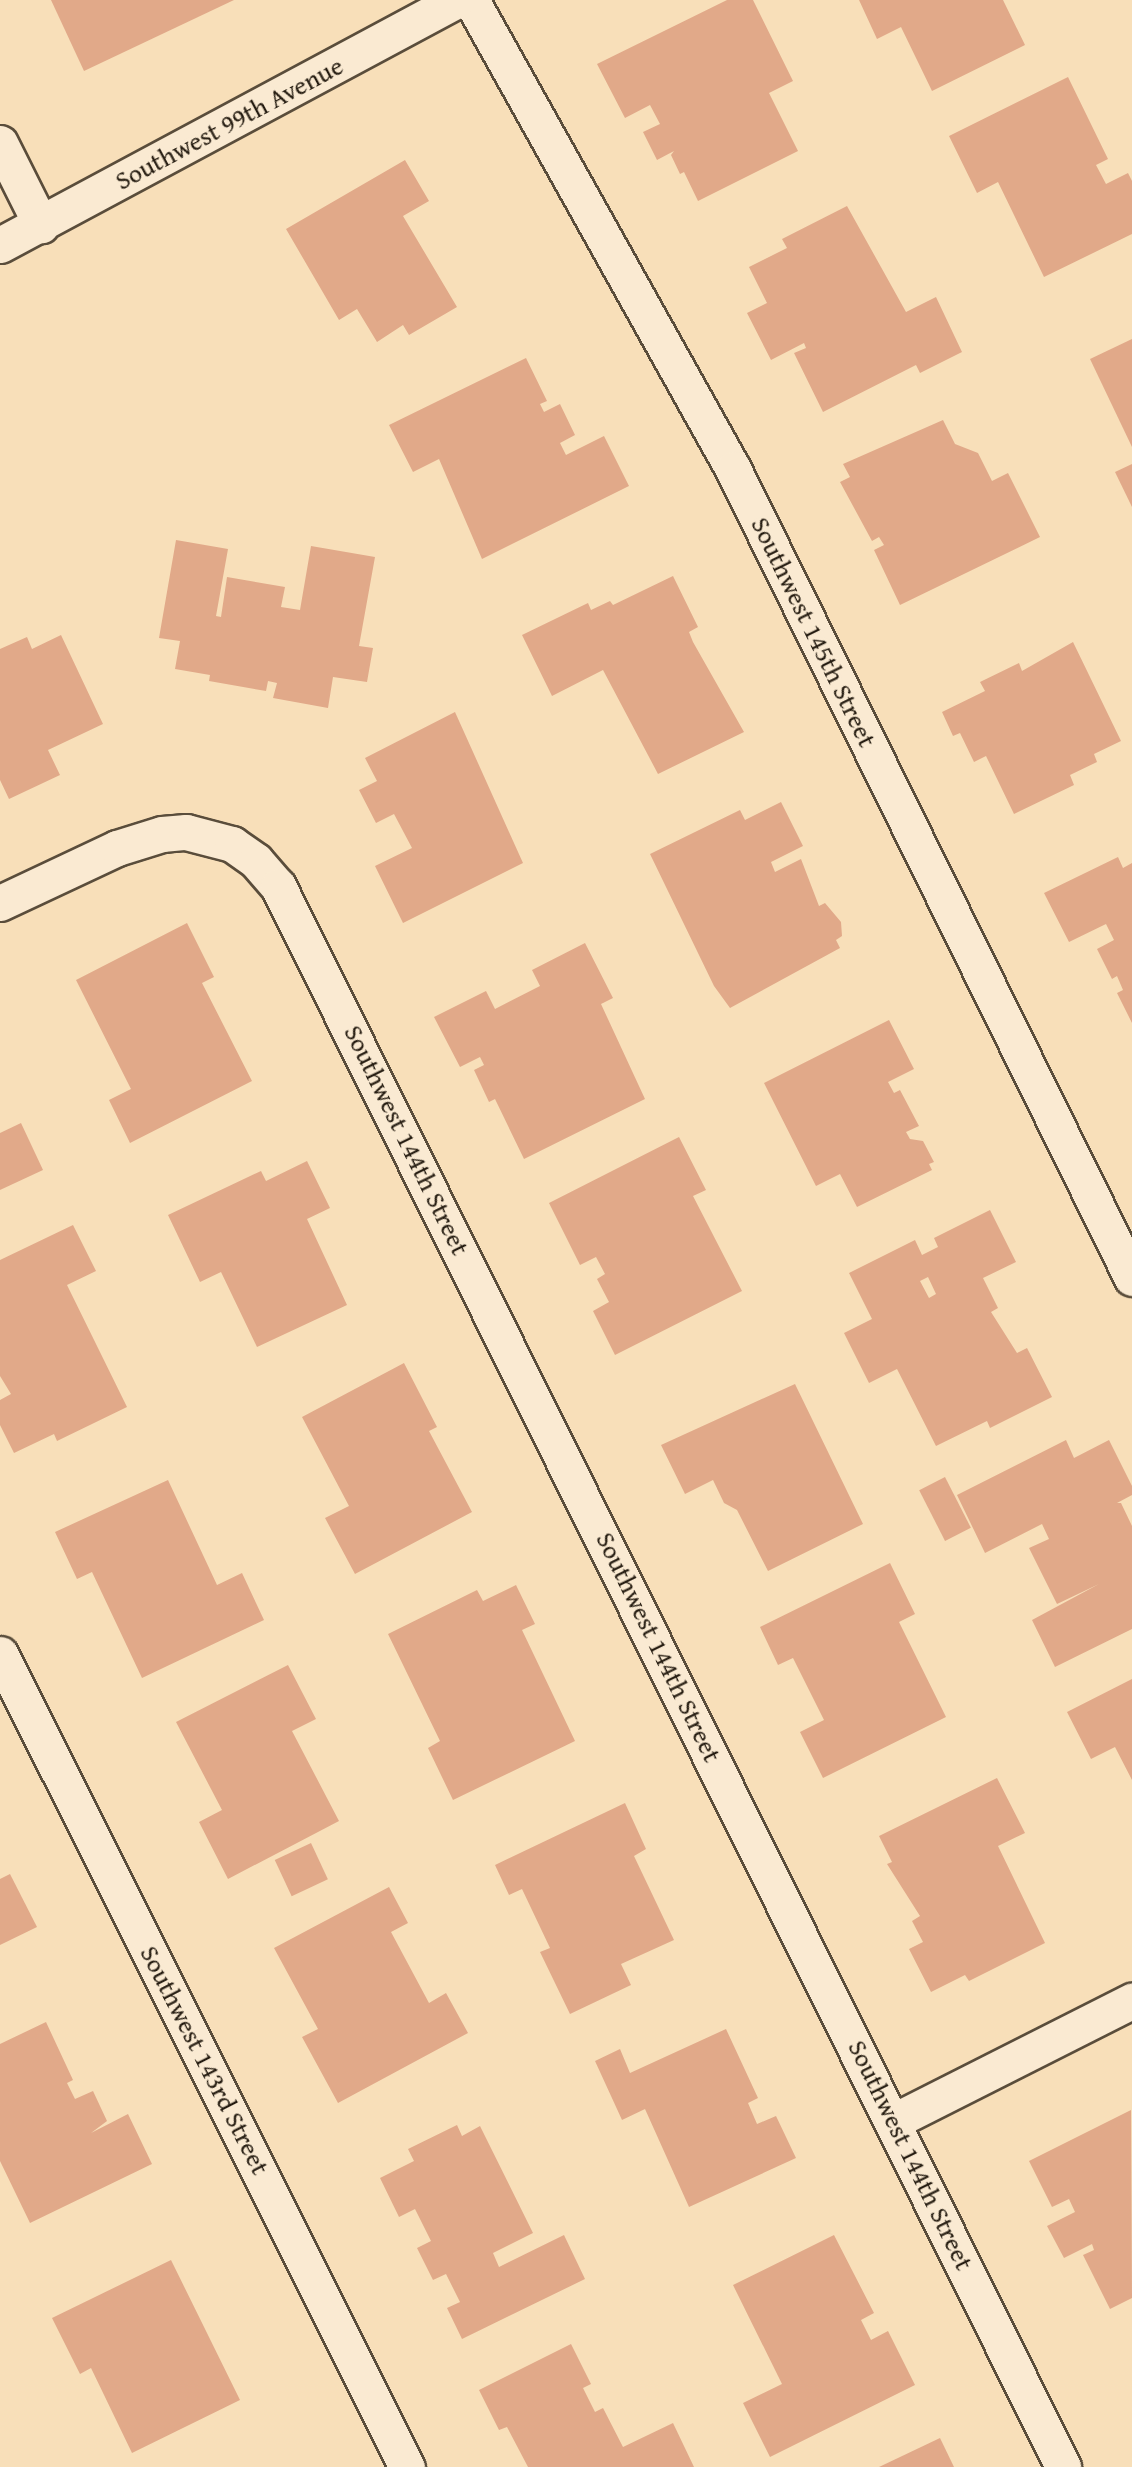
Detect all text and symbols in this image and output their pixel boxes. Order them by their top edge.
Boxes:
street label: Southwest 99th Avenue [110,50,348,196]
street label: Southwest 145th Street [745,512,883,752]
street label: Southwest 144th Street [338,1020,476,1260]
street label: Southwest 144th Street [590,1527,728,1767]
street label: Southwest 143rd Street [134,1940,276,2180]
street label: Southwest 144th Street [842,2035,980,2275]

